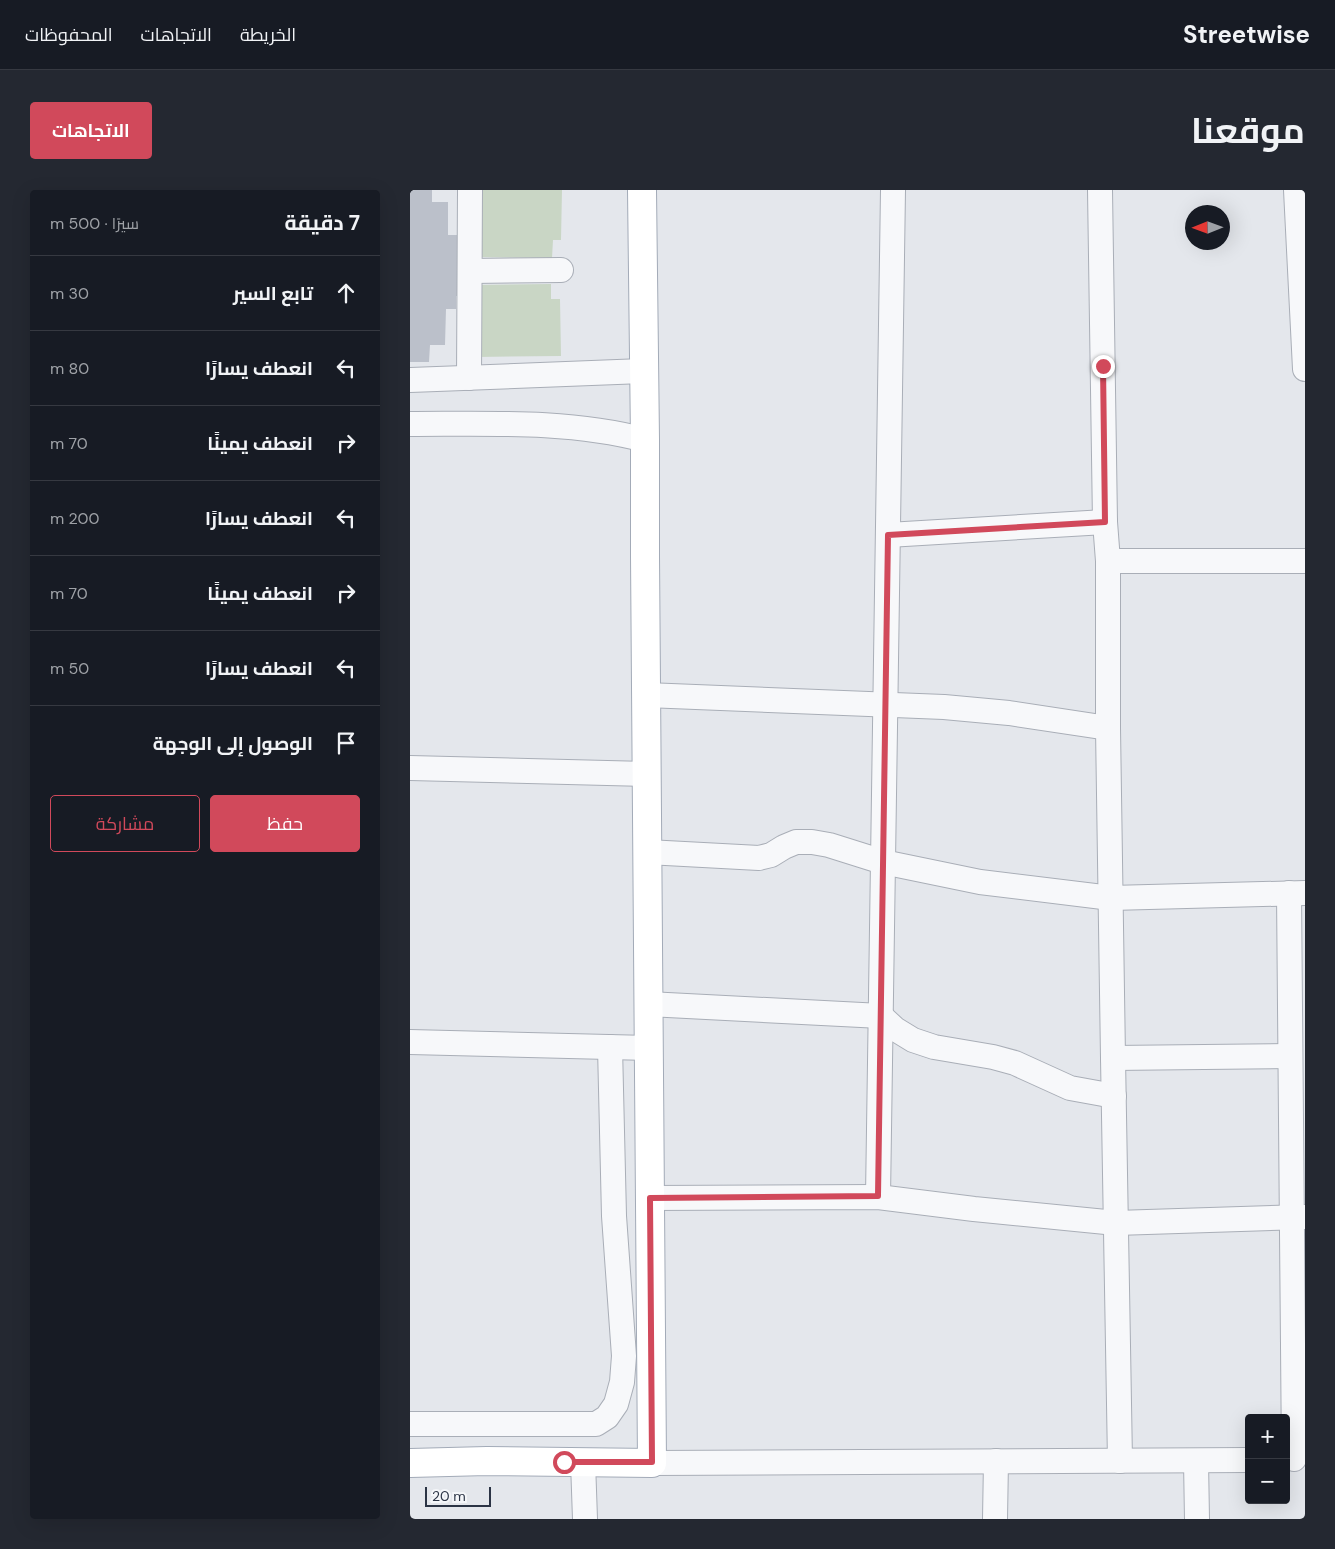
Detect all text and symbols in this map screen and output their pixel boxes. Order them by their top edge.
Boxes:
text: Streetwise [1183,19,1310,50]
text: المحفوظات [25,23,113,47]
text: الاتجاهات [141,23,212,47]
text: الخريطة [240,23,296,47]
button: الاتجاهات [30,102,152,159]
text: موقعنا [1191,108,1305,154]
north arrow [1185,205,1230,250]
text: 7 دقيقة [284,209,360,237]
text: سيرًا · 500 m [50,213,139,234]
icon: ahead [332,279,360,307]
text: تابع السير [233,281,313,306]
text: 30 m [50,283,89,304]
icon: left [332,354,360,382]
route end [1092,355,1115,378]
text: انعطف يسارًا [205,356,313,381]
text: 80 m [50,358,89,379]
icon: right [332,429,360,457]
text: انعطف يمينًا [207,431,313,456]
text: 70 m [50,433,88,454]
icon: left [332,504,360,532]
text: انعطف يسارًا [205,506,313,531]
text: 200 m [50,508,99,529]
icon: right [332,579,360,607]
text: انعطف يمينًا [207,581,313,606]
text: 70 m [50,583,88,604]
icon: left [332,654,360,682]
text: انعطف يسارًا [205,656,313,681]
text: 50 m [50,658,89,679]
icon: arrive [332,729,360,757]
text: الوصول إلى الوجهة [153,731,313,756]
button: مشاركة [50,795,200,852]
button: حفظ [210,795,360,852]
map controls [1245,1414,1290,1504]
button: + [1245,1414,1290,1459]
route start [553,1451,576,1474]
button: − [1245,1459,1290,1504]
scale bar [425,1484,491,1507]
text: 20 m [432,1487,466,1505]

